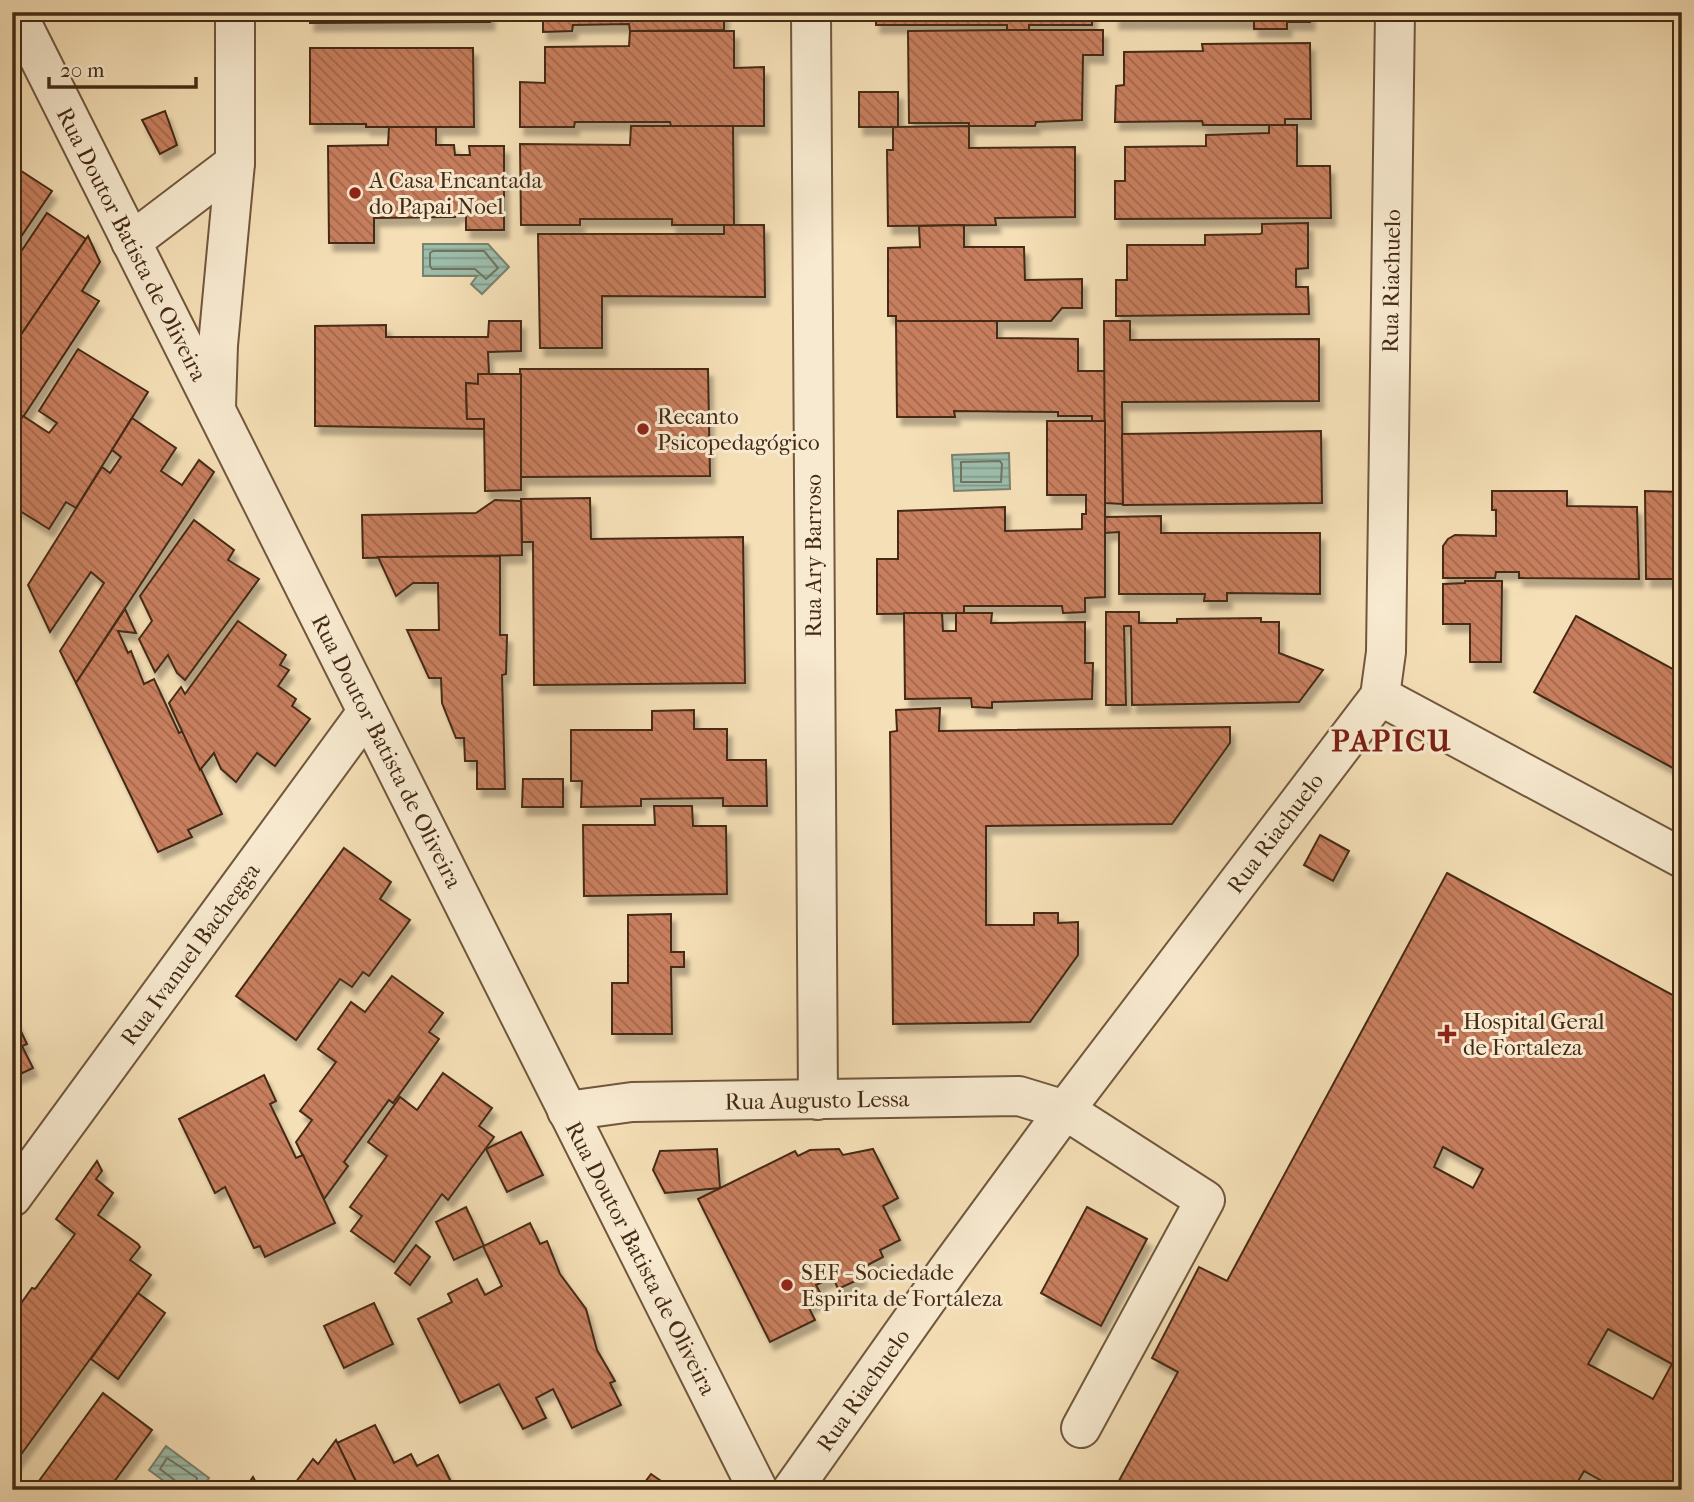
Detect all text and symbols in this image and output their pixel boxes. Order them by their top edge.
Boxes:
scale bar [49,46,196,90]
text: 20 m [60,58,105,82]
street label: Rua Doutor Batista de Oliveira [51,103,213,386]
place label: A Casa Encantada do Papai Noel [368,167,543,220]
marker: A Casa Encantada do Papai Noel [347,185,363,201]
street label: Rua Riachuelo [1377,209,1406,353]
place label: Recanto Psicopedagógico [657,403,820,456]
marker: Recanto Psicopedagógico [635,421,651,437]
street label: Rua Ary Barroso [800,474,827,638]
street label: Rua Doutor Batista de Oliveira [306,610,468,893]
district label: PAPICU [1331,724,1453,759]
street label: Rua Riachuelo [1221,768,1329,899]
street label: Rua Ivanuel Bachegga [115,857,266,1051]
place label: Hospital Geral de Fortaleza [1463,1008,1605,1061]
marker: Hospital Geral de Fortaleza [1437,1024,1457,1044]
street label: Rua Augusto Lessa [725,1085,910,1116]
street label: Rua Doutor Batista de Oliveira [560,1117,722,1400]
place label: SEF - Sociedade Espirita de Fortaleza [801,1259,1003,1312]
marker: SEF - Sociedade Espirita de Fortaleza [779,1277,795,1293]
street label: Rua Riachuelo [811,1324,916,1457]

